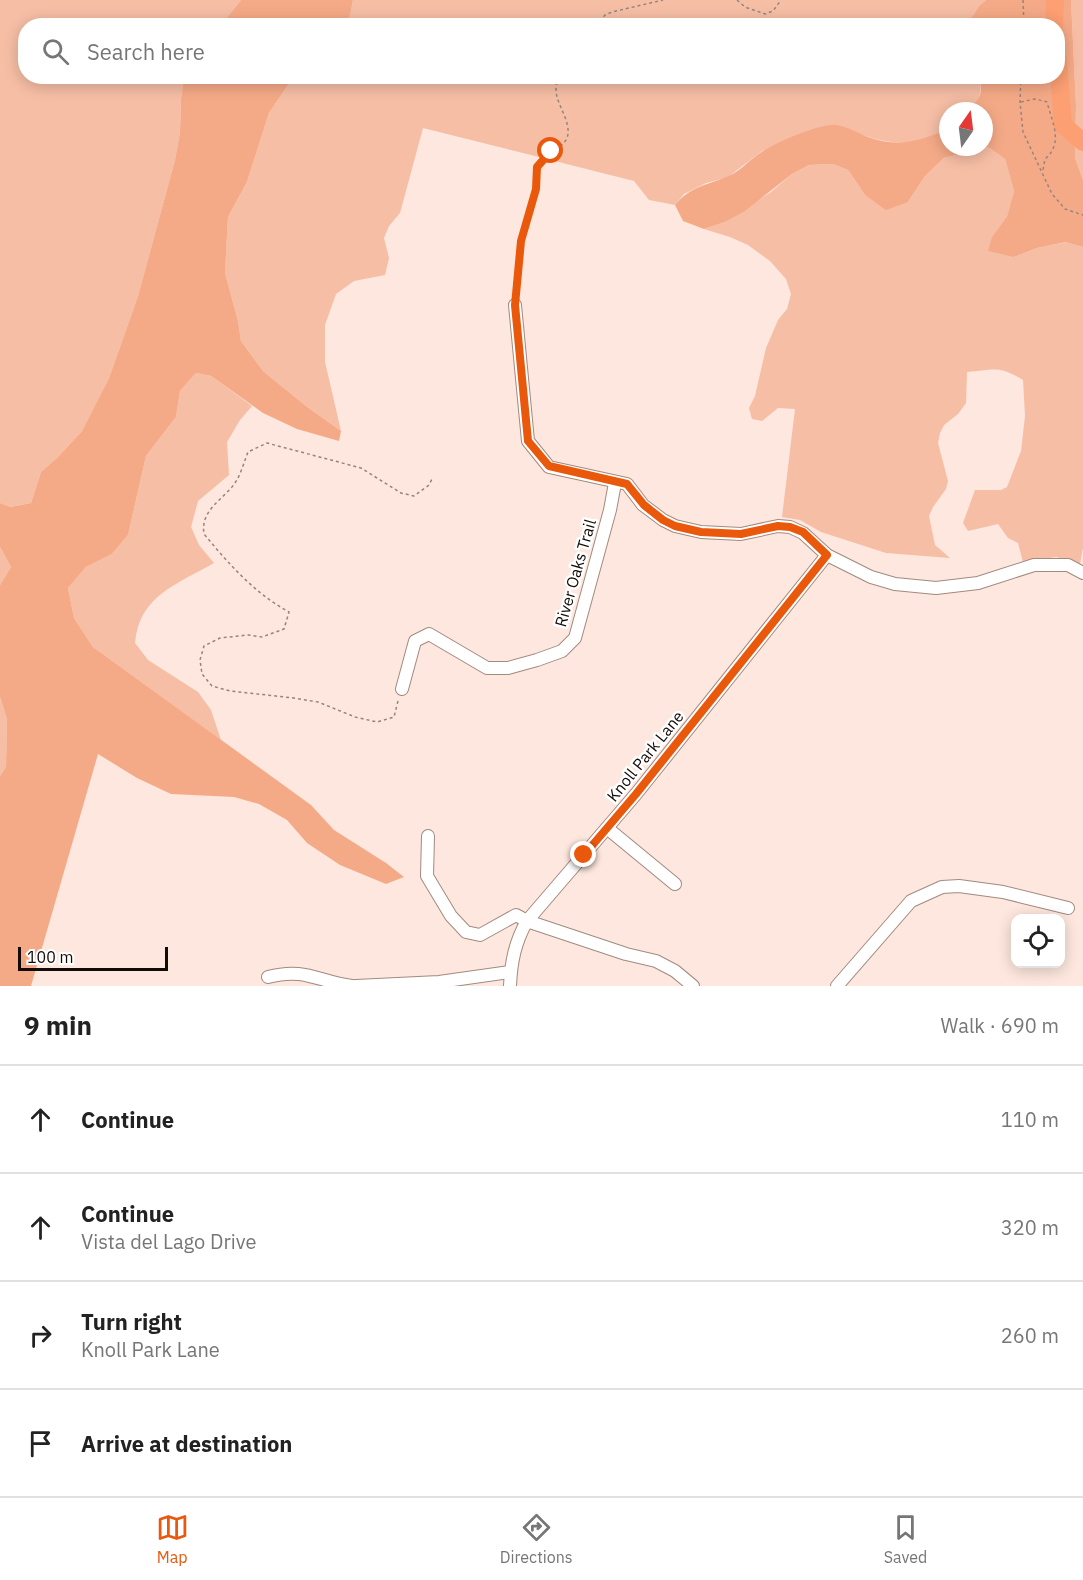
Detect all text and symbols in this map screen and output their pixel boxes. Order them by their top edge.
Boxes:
search box [18,18,1065,84]
icon: search [39,35,72,68]
text: Search here [87,37,205,66]
north arrow [939,102,993,156]
route start [537,137,563,163]
street label: River Oaks Trail [550,517,600,629]
street label: Knoll Park Lane [602,706,688,805]
route end [570,841,596,867]
map controls [1011,914,1065,968]
button: locate [1011,914,1065,968]
scale bar [18,944,168,971]
text: 100 m [27,947,74,967]
text: 9 min [24,1008,92,1042]
text: Walk · 690 m [941,1012,1059,1039]
icon: ahead [24,1103,57,1136]
text: Continue [81,1105,174,1134]
text: 110 m [1001,1106,1059,1133]
text: Continue [81,1199,174,1228]
icon: ahead [24,1211,57,1244]
text: 320 m [1001,1214,1059,1241]
text: Vista del Lago Drive [81,1228,256,1255]
text: Turn right [81,1307,182,1336]
icon: right [24,1319,57,1352]
text: 260 m [1001,1322,1059,1349]
text: Knoll Park Lane [81,1336,220,1363]
icon: arrive [24,1427,57,1460]
text: Arrive at destination [81,1429,292,1458]
tab: Map [156,1511,189,1567]
tab: Directions [500,1511,573,1567]
tab: Saved [884,1511,927,1567]

